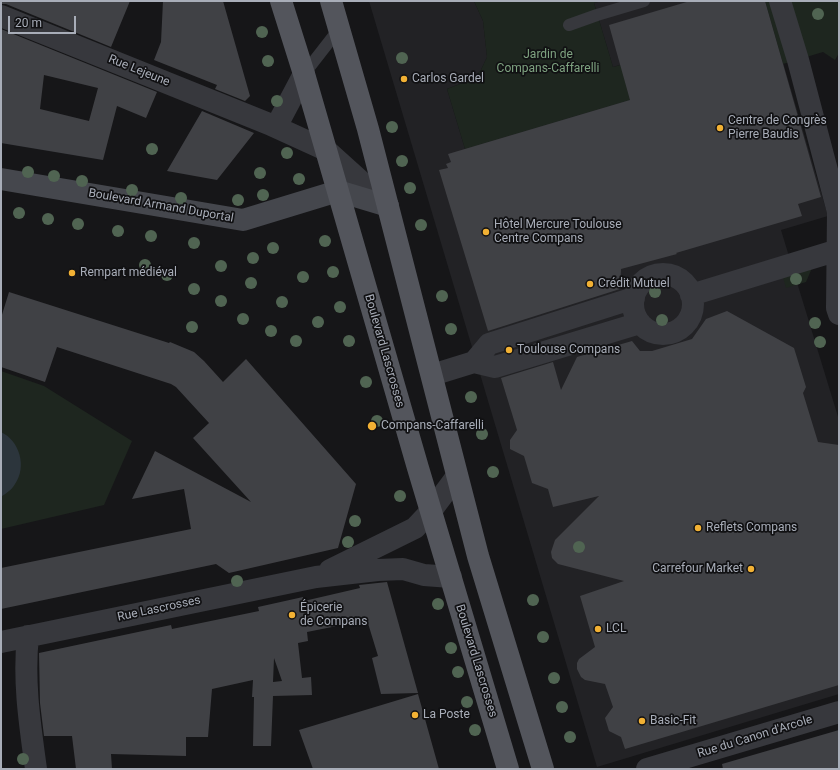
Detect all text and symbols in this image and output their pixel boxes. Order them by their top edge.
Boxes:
scale bar [10,8,78,34]
text: 20 m [15,16,42,30]
park label: Jardin de Compans-Caffarelli [497,48,599,76]
street label: Rue Lejeune [106,52,172,90]
place label: Carlos Gardel [412,72,484,86]
marker: Carlos Gardel [399,74,409,84]
place label: Centre de Congrès Pierre Baudis [728,114,827,142]
marker: Centre de Congrès Pierre Baudis [715,123,725,133]
street label: Boulevard Armand Duportal [87,186,235,226]
place label: Hôtel Mercure Toulouse Centre Compans [494,218,622,246]
marker: Hôtel Mercure Toulouse Centre Compans [481,227,491,237]
place label: Rempart médiéval [80,266,177,280]
marker: Rempart médiéval [67,268,77,278]
place label: Crédit Mutuel [598,277,670,291]
marker: Crédit Mutuel [585,279,595,289]
street label: Boulevard Lascrosses [361,293,407,409]
place label: Toulouse Compans [517,343,620,357]
marker: Toulouse Compans [504,345,514,355]
place label: Compans-Caffarelli [381,419,484,433]
marker: Compans-Caffarelli [366,420,378,432]
place label: Reflets Compans [706,521,797,535]
marker: Reflets Compans [693,523,703,533]
place label: Carrefour Market [652,562,743,576]
marker: Carrefour Market [746,564,756,574]
street label: Rue Lascrosses [116,593,202,625]
place label: Épicerie de Compans [300,601,367,629]
street label: Boulevard Lascrosses [452,603,500,719]
marker: Épicerie de Compans [287,610,297,620]
place label: LCL [606,622,626,636]
marker: LCL [593,624,603,634]
place label: La Poste [423,708,470,722]
marker: La Poste [410,710,420,720]
street label: Rue du Canon d'Arcole [696,713,814,761]
place label: Basic-Fit [650,714,696,728]
marker: Basic-Fit [637,716,647,726]

